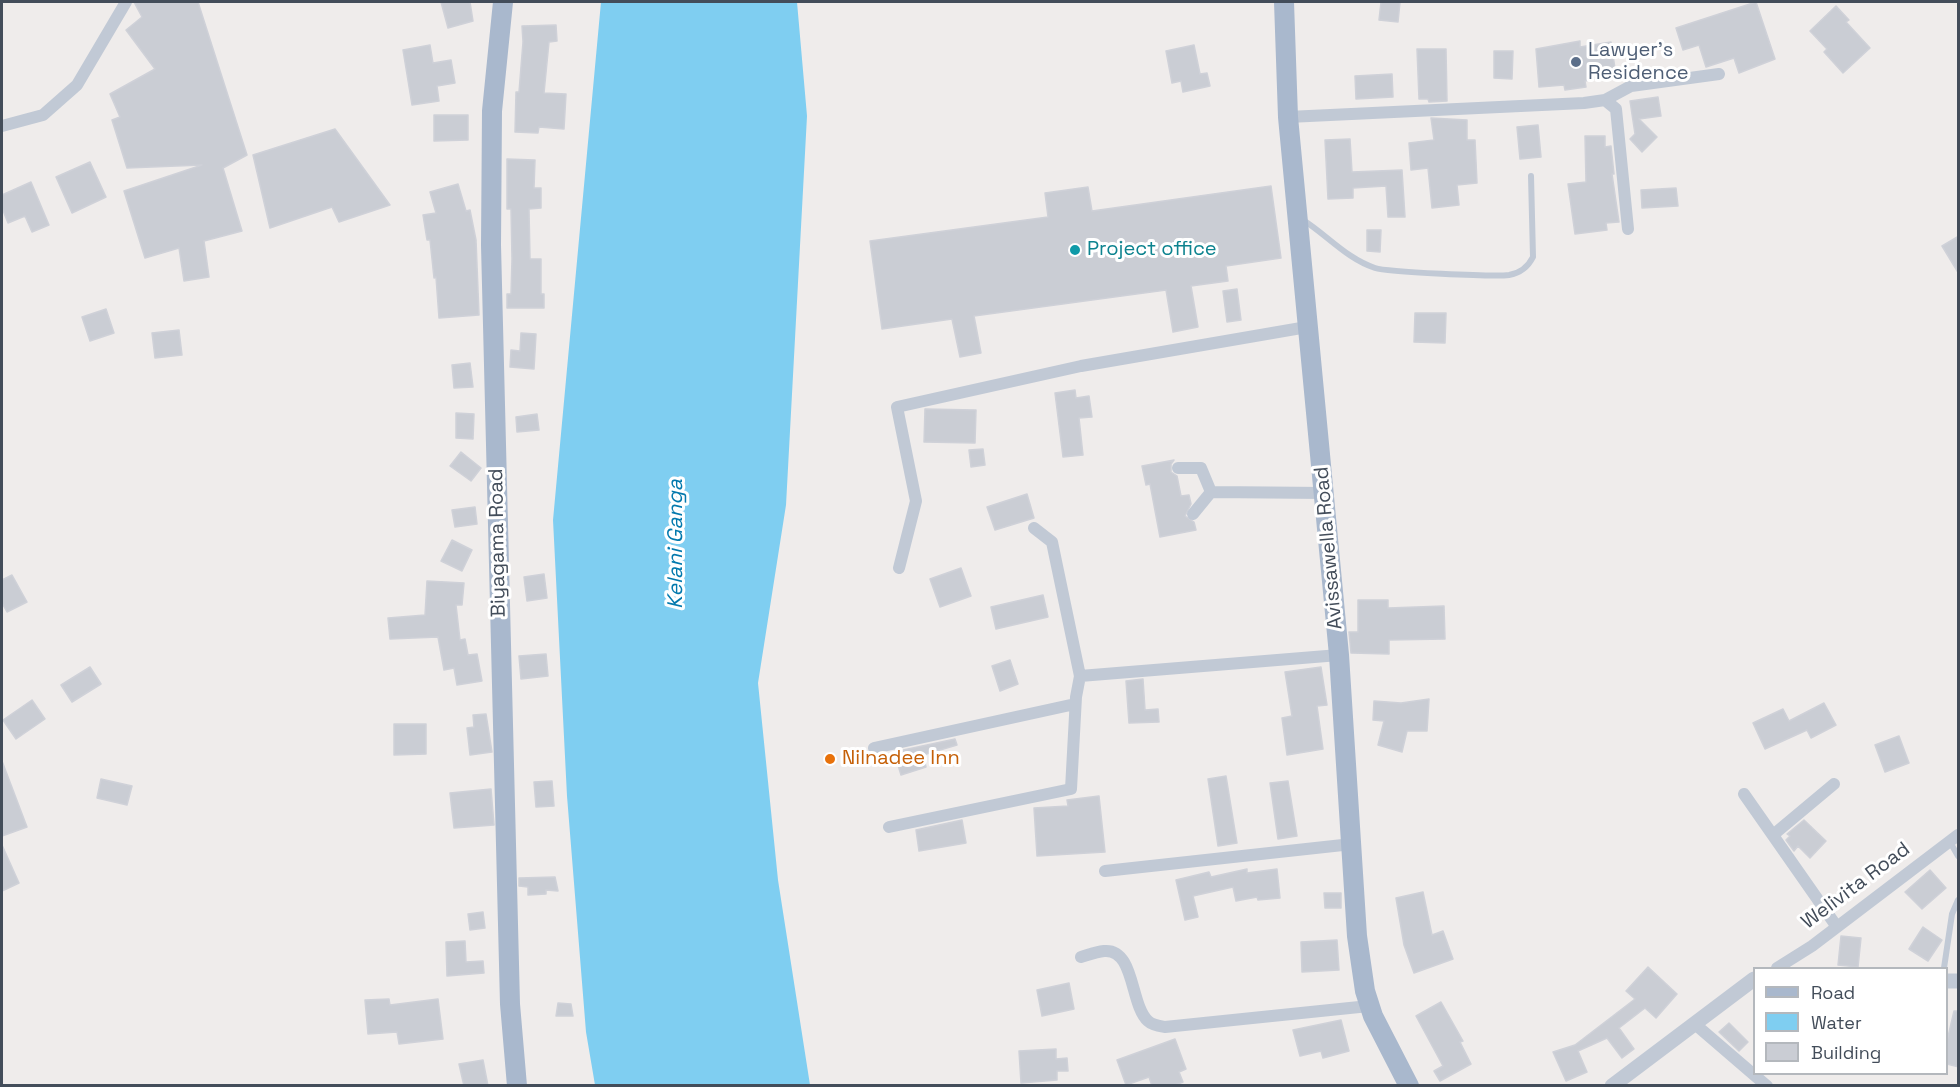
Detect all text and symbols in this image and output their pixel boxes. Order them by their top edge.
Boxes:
place label: Lawyer's Residence [1588,39,1689,86]
marker: Lawyer's Residence [1569,55,1583,69]
place label: Project office [1087,238,1217,262]
marker: Project office [1068,243,1082,257]
street label: Avissawella Road [1310,466,1348,630]
street label: Biyagama Road [485,468,511,618]
water label: Kelani Ganga [663,479,689,609]
place label: Nilnadee Inn [842,747,960,771]
marker: Nilnadee Inn [823,752,837,766]
street label: Welivita Road [1797,837,1915,935]
legend [1753,967,1948,1075]
text: Road [1811,981,1855,1004]
text: Water [1811,1011,1862,1034]
text: Building [1811,1041,1881,1064]

